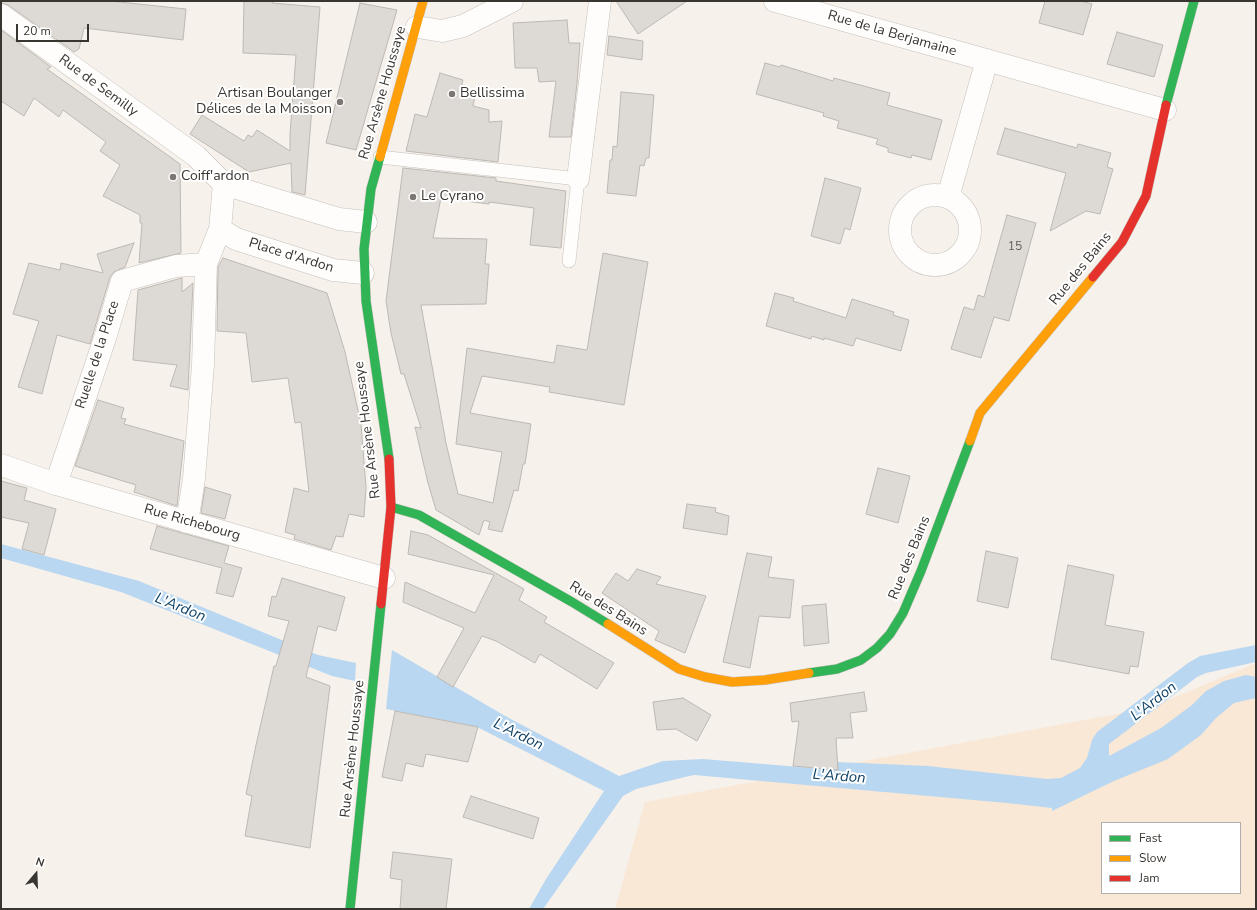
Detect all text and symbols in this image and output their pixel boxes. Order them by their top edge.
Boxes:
street label: Rue de la Berjamaine [826,8,958,60]
scale bar [18,16,91,42]
text: 20 m [23,23,51,39]
street label: Rue Arsène Houssaye [356,24,410,162]
street label: Rue de Semilly [55,52,141,120]
place label: Artisan Boulanger Délices de la Moisson [196,86,332,118]
place label: Bellissima [460,86,525,102]
marker: Bellissima [447,89,457,99]
marker: Artisan Boulanger Délices de la Moisson [335,97,345,107]
place label: Coiff'ardon [181,169,249,185]
marker: Coiff'ardon [168,172,178,182]
place label: Le Cyrano [421,189,484,205]
marker: Le Cyrano [408,192,418,202]
street label: Rue des Bains [1046,229,1116,309]
street label: Place d'Ardon [246,235,336,277]
house number: 15 [1008,240,1022,254]
street label: Ruelle de la Place [73,299,123,411]
street label: Rue Arsène Houssaye [351,360,385,500]
street label: Rue Richebourg [142,501,242,545]
street label: Rue des Bains [886,514,934,602]
street label: Rue des Bains [566,578,650,640]
water label: L'Ardon [152,590,208,626]
street label: Rue Arsène Houssaye [337,679,369,819]
water label: L'Ardon [1127,679,1181,725]
water label: L'Ardon [490,715,546,755]
water label: L'Ardon [812,766,866,788]
legend [1101,822,1241,894]
text: Fast [1139,830,1162,846]
text: Slow [1139,850,1167,866]
north arrow [16,854,56,894]
text: N [34,854,46,871]
text: Jam [1139,870,1160,886]

